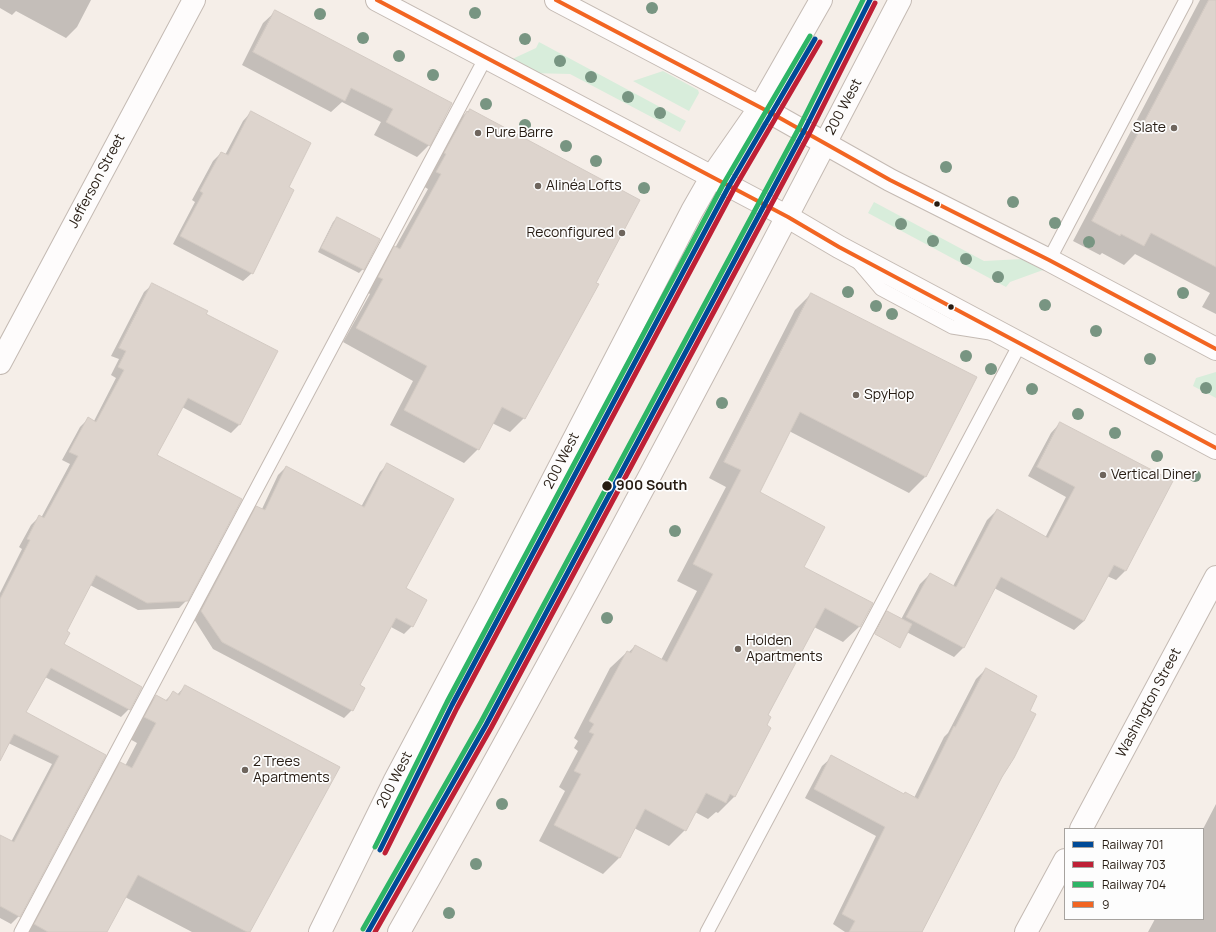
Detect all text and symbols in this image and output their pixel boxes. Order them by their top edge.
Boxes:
street label: 200 West [822,76,866,138]
place label: Slate [1133,120,1166,136]
marker: Slate [1169,123,1179,133]
place label: Pure Barre [486,125,553,141]
marker: Pure Barre [473,128,483,138]
street label: Jefferson Street [65,131,129,231]
place label: Alinéa Lofts [546,178,622,194]
marker: Alinéa Lofts [533,181,543,191]
unlabelled marker [932,199,942,209]
place label: Reconfigured [526,225,614,241]
marker: Reconfigured [617,228,627,238]
unlabelled marker [946,302,956,312]
place label: SpyHop [864,387,914,403]
marker: SpyHop [851,390,861,400]
street label: 200 West [541,430,583,492]
place label: Vertical Diner [1111,467,1196,483]
marker: Vertical Diner [1098,470,1108,480]
place label: 900 South [616,478,687,494]
marker: 900 South [600,479,614,493]
place label: Holden Apartments [746,633,823,666]
marker: Holden Apartments [733,644,743,654]
street label: Washington Street [1113,645,1185,761]
street label: 200 West [374,749,416,811]
place label: 2 Trees Apartments [253,754,330,786]
marker: 2 Trees Apartments [240,765,250,775]
legend [1064,828,1204,920]
text: Railway 701 [1102,836,1164,853]
text: Railway 703 [1102,856,1166,873]
text: Railway 704 [1102,876,1166,893]
text: 9 [1102,896,1109,913]

